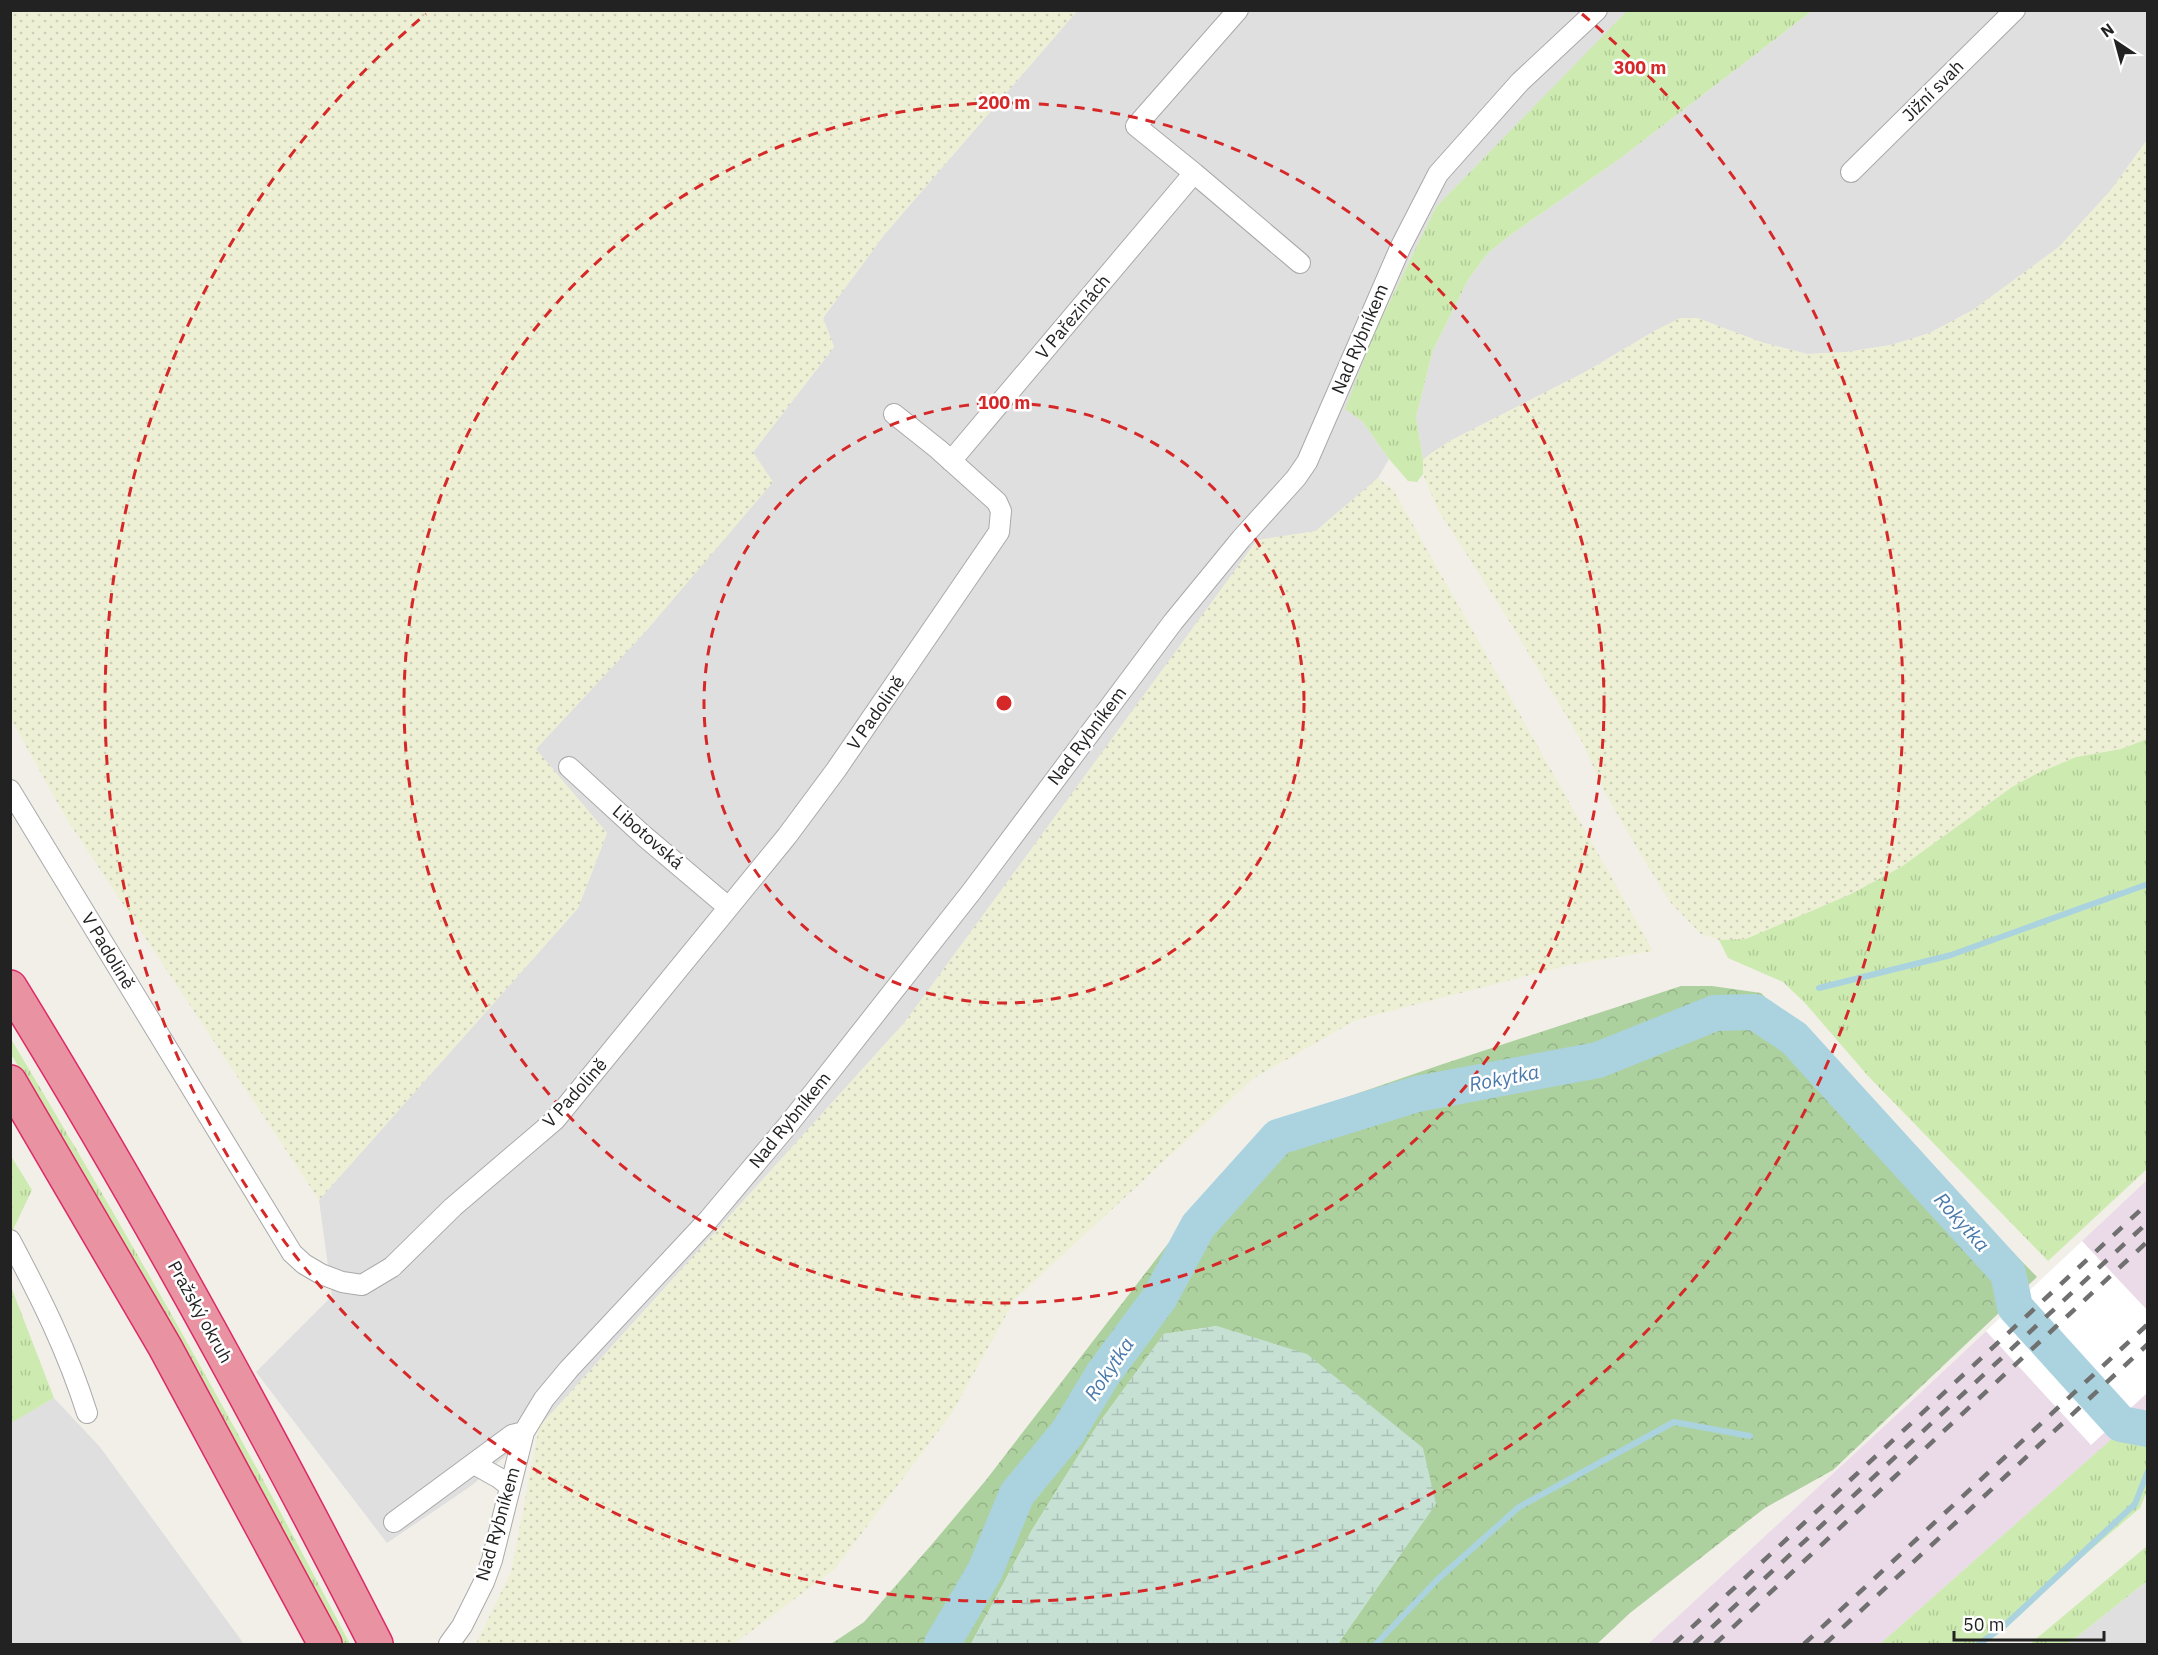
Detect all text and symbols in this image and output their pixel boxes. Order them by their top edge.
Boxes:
north arrow [2086,12,2146,72]
text: N [2097,18,2118,41]
street label: Jižní svah [1897,55,1968,126]
text: 300 m [1614,56,1666,79]
text: 200 m [978,91,1030,114]
street label: V Pařezinách [1030,270,1115,364]
street label: Nad Rybníkem [1326,280,1393,397]
text: 100 m [978,391,1030,414]
street label: V Padolině [842,671,910,754]
street label: Nad Rybníkem [1042,682,1131,790]
centre of rings [994,693,1014,713]
street label: Libotovská [608,799,689,874]
street label: V Padolině [77,908,140,993]
street label: V Padolině [537,1053,612,1132]
water label: Rokytka [1466,1057,1541,1098]
street label: Nad Rybníkem [744,1067,835,1173]
water label: Rokytka [1929,1186,1996,1257]
street label: Pražský okruh [163,1257,238,1367]
water label: Rokytka [1078,1332,1140,1406]
street label: Nad Rybníkem [470,1464,525,1583]
scale bar [1954,1604,2104,1642]
text: 50 m [1963,1613,2005,1636]

